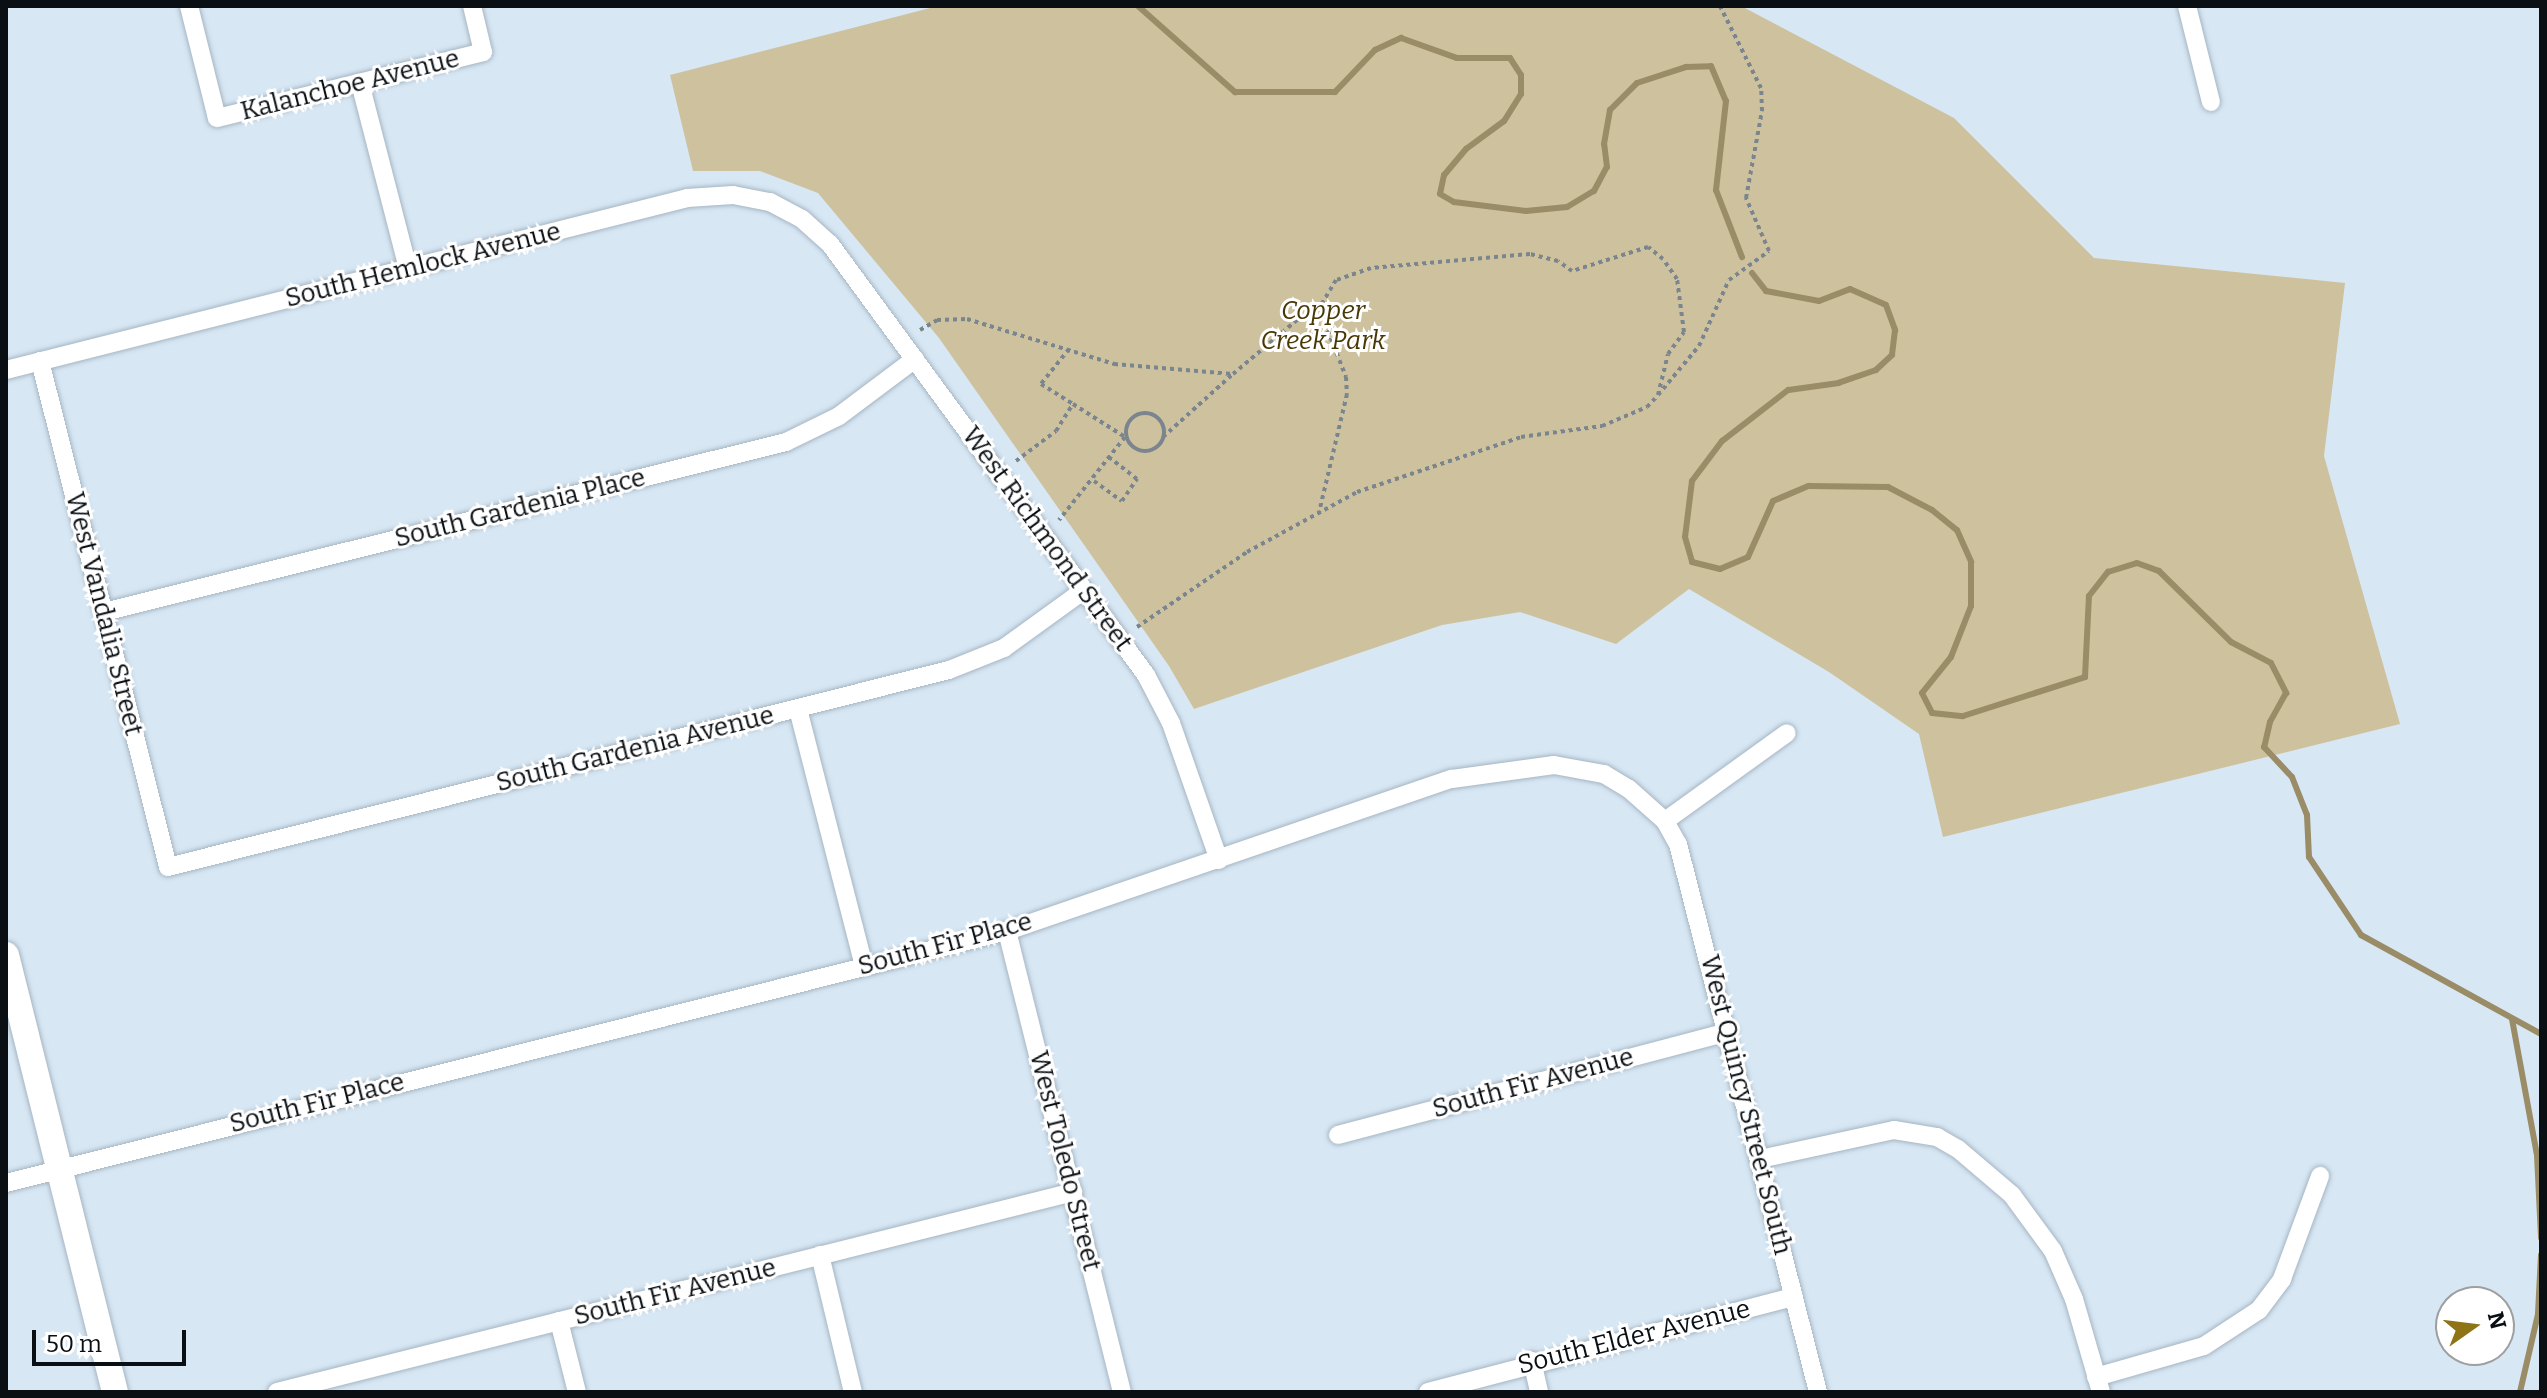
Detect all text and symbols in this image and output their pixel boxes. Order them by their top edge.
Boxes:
street label: Kalanchoe Avenue [237,43,463,127]
street label: South Hemlock Avenue [282,216,564,314]
park label: Copper Creek Park [1260,295,1386,356]
street label: West Richmond Street [955,421,1139,657]
street label: South Gardenia Place [391,462,649,554]
street label: West Vandalia Street [59,489,149,739]
street label: South Gardenia Avenue [493,699,777,799]
street label: South Fir Place [854,906,1036,982]
street label: West Quincy Street South [1694,952,1798,1258]
street label: South Fir Avenue [1429,1041,1637,1125]
street label: West Toledo Street [1023,1048,1107,1274]
street label: South Fir Place [226,1066,408,1140]
street label: South Fir Avenue [571,1252,779,1332]
north arrow [2435,1286,2515,1366]
street label: South Elder Avenue [1515,1293,1753,1381]
text: N [2482,1309,2512,1332]
scale bar [36,1314,190,1364]
text: 50 m [46,1330,102,1358]

